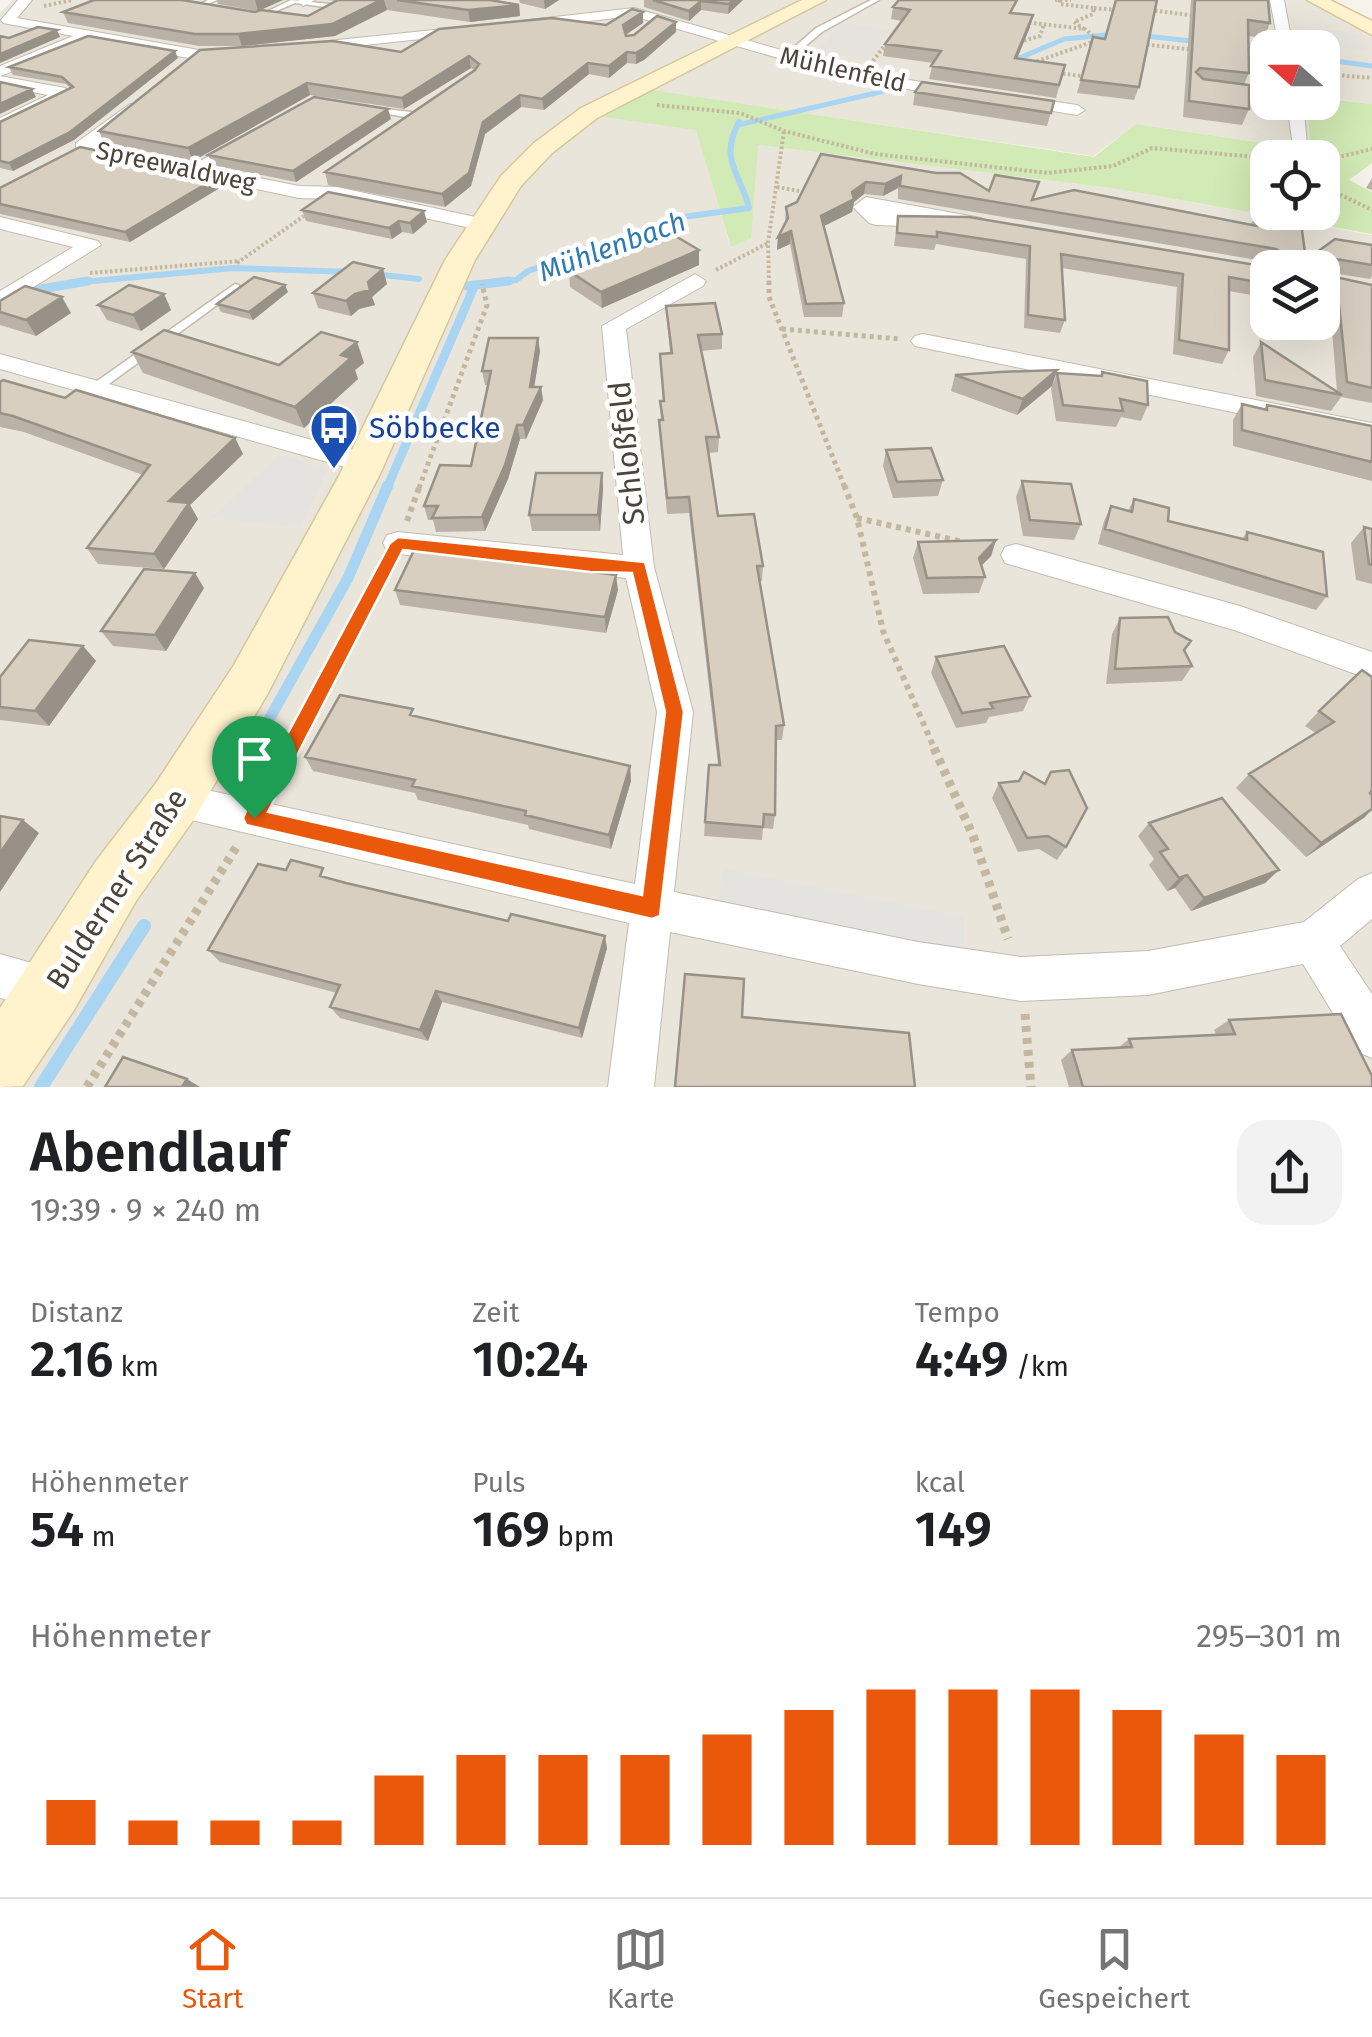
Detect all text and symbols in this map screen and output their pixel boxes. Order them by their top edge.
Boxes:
north arrow [1250,30,1340,120]
map controls [1250,30,1340,340]
street label: Mühlenfeld [777,41,909,99]
street label: Spreewaldweg [93,135,258,199]
button: locate [1250,140,1340,230]
water label: Mühlenbach [534,205,690,288]
button: layers [1250,250,1340,340]
street label: Schloßfeld [602,379,652,527]
bus stop icon: Söbbecke [308,402,360,470]
place label: Söbbecke [369,410,501,446]
pin [212,716,297,819]
icon: arrive [227,731,282,786]
street label: Bulderner Straße [39,782,195,996]
text: Abendlauf [30,1120,287,1186]
button: share [1237,1120,1342,1225]
text: 19:39 · 9 × 240 m [30,1191,261,1229]
text: Distanz [30,1296,123,1329]
text: Zeit [472,1296,520,1329]
text: Tempo [915,1296,1000,1329]
text: 2.16 [30,1329,113,1389]
text: 10:24 [472,1329,588,1389]
text: 4:49 [915,1329,1009,1389]
text: km [113,1350,159,1383]
text: /km [1009,1350,1069,1383]
text: Höhenmeter [30,1466,188,1499]
text: Puls [472,1466,525,1499]
text: kcal [915,1466,965,1499]
text: 54 [30,1499,84,1559]
text: 169 [472,1499,550,1559]
text: 149 [915,1499,992,1559]
text: m [84,1520,116,1553]
text: bpm [550,1520,614,1553]
text: Höhenmeter [30,1617,211,1655]
text: 295–301 m [1196,1617,1342,1655]
tab: Start [182,1922,243,2015]
tab: Karte [607,1922,674,2015]
tab: Gespeichert [1038,1922,1190,2015]

